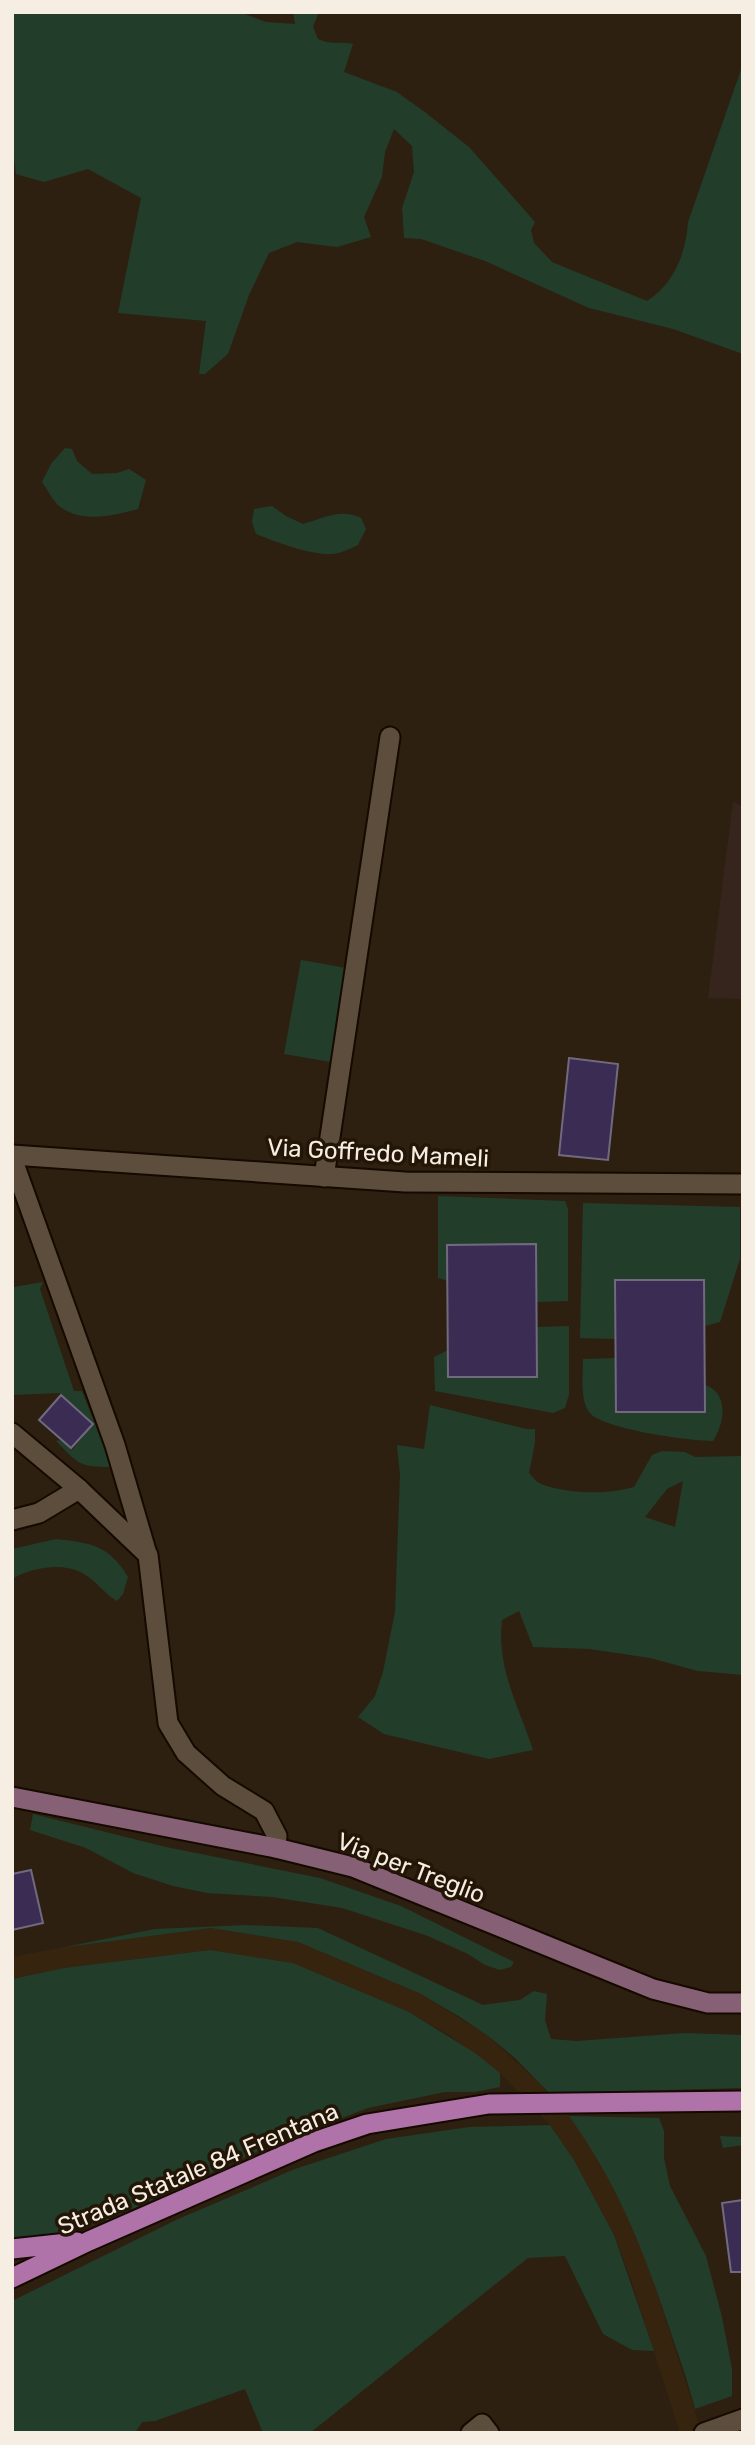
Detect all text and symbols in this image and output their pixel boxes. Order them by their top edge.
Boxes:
street label: Via Goffredo Mameli [266,1133,490,1173]
street label: Via per Treglio [333,1827,489,1909]
street label: Strada Statale 84 Frentana [54,2097,342,2241]

